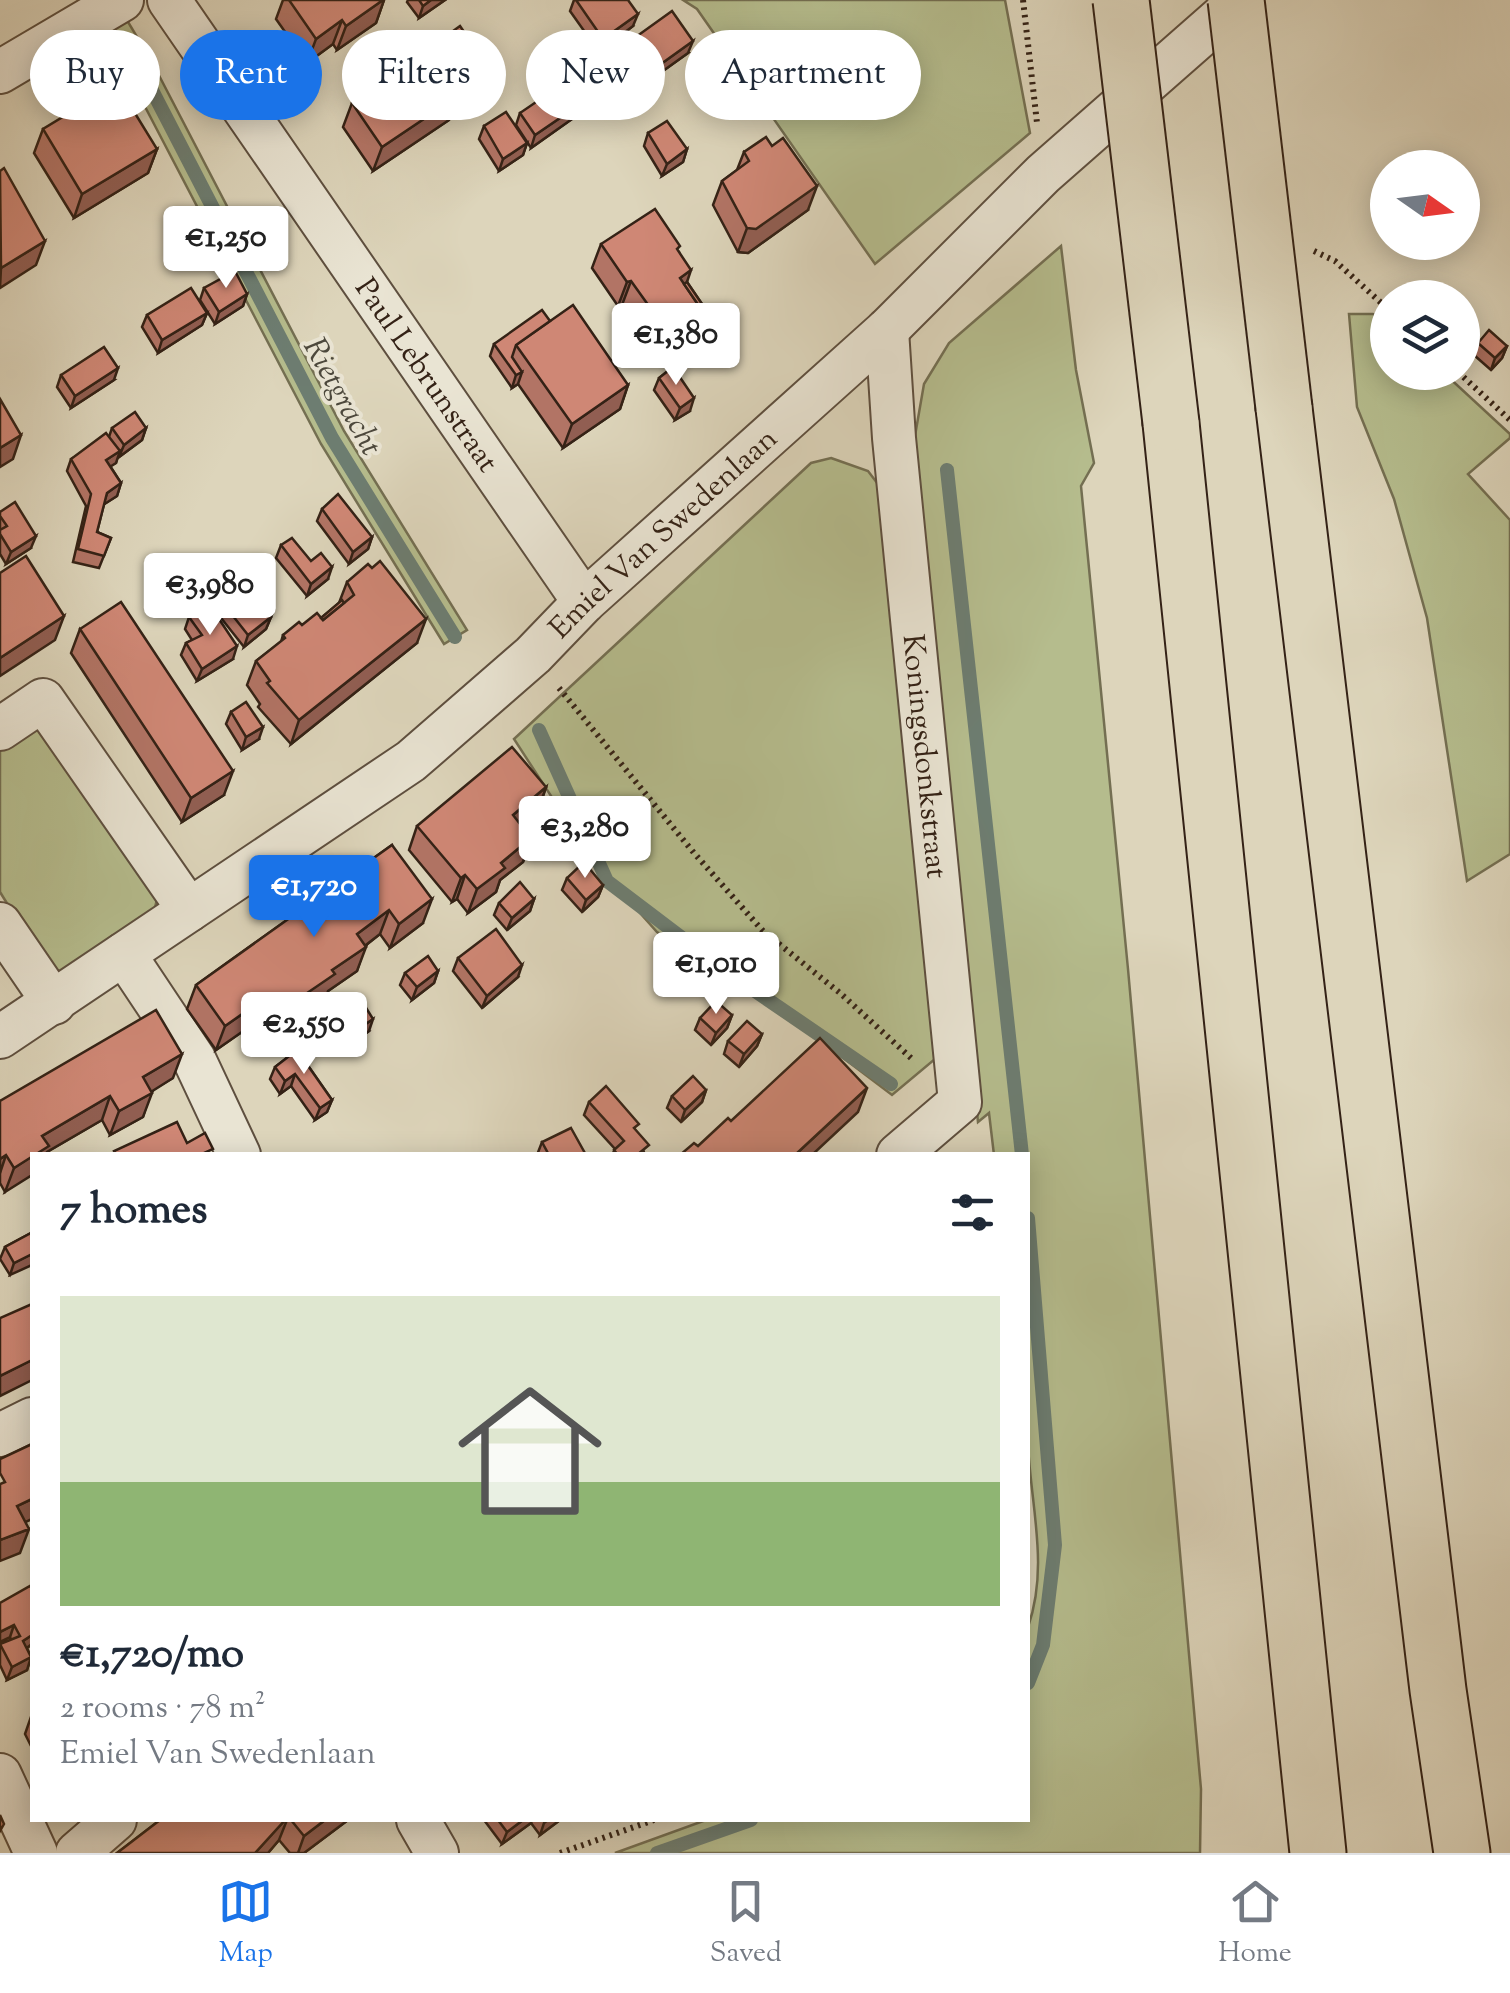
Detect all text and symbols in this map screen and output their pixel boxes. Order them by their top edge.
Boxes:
chip: Buy [30,30,160,120]
chip: Rent [180,30,322,120]
chip: Filters [342,30,506,120]
chip: New [526,30,665,120]
chip: Apartment [685,30,921,120]
north arrow [1370,150,1480,260]
map controls [1370,150,1480,390]
pin: €1,250 [145,206,307,291]
text: €1,250 [185,215,267,261]
street label: Paul Lebrunstraat [343,270,507,482]
button: layers [1370,280,1480,390]
pin: €1,380 [595,303,757,388]
text: €1,380 [634,312,718,358]
water label: Rietgracht [290,330,393,465]
street label: Emiel Van Swedenlaan [540,419,788,650]
pin: €3,980 [129,553,291,638]
text: €3,980 [166,562,254,608]
street label: Koningsdonkstraat [890,632,957,881]
pin: €3,280 [504,796,666,881]
text: €3,280 [541,805,629,851]
pin: €1,720 [233,855,395,940]
text: €1,720 [271,864,357,910]
pin: €1,010 [635,932,797,1017]
text: €1,010 [675,941,757,987]
pin: €2,550 [223,992,385,1077]
text: €2,550 [263,1001,345,1047]
text: 7 homes [60,1182,208,1242]
icon: filters [945,1185,1000,1240]
icon: home [440,1361,620,1541]
text: €1,720/mo [60,1626,244,1686]
text: 2 rooms · 78 m² [60,1686,266,1732]
text: Emiel Van Swedenlaan [60,1732,376,1778]
tab: Map [218,1874,273,1974]
tab: Saved [710,1874,782,1974]
tab: Home [1218,1874,1292,1974]

